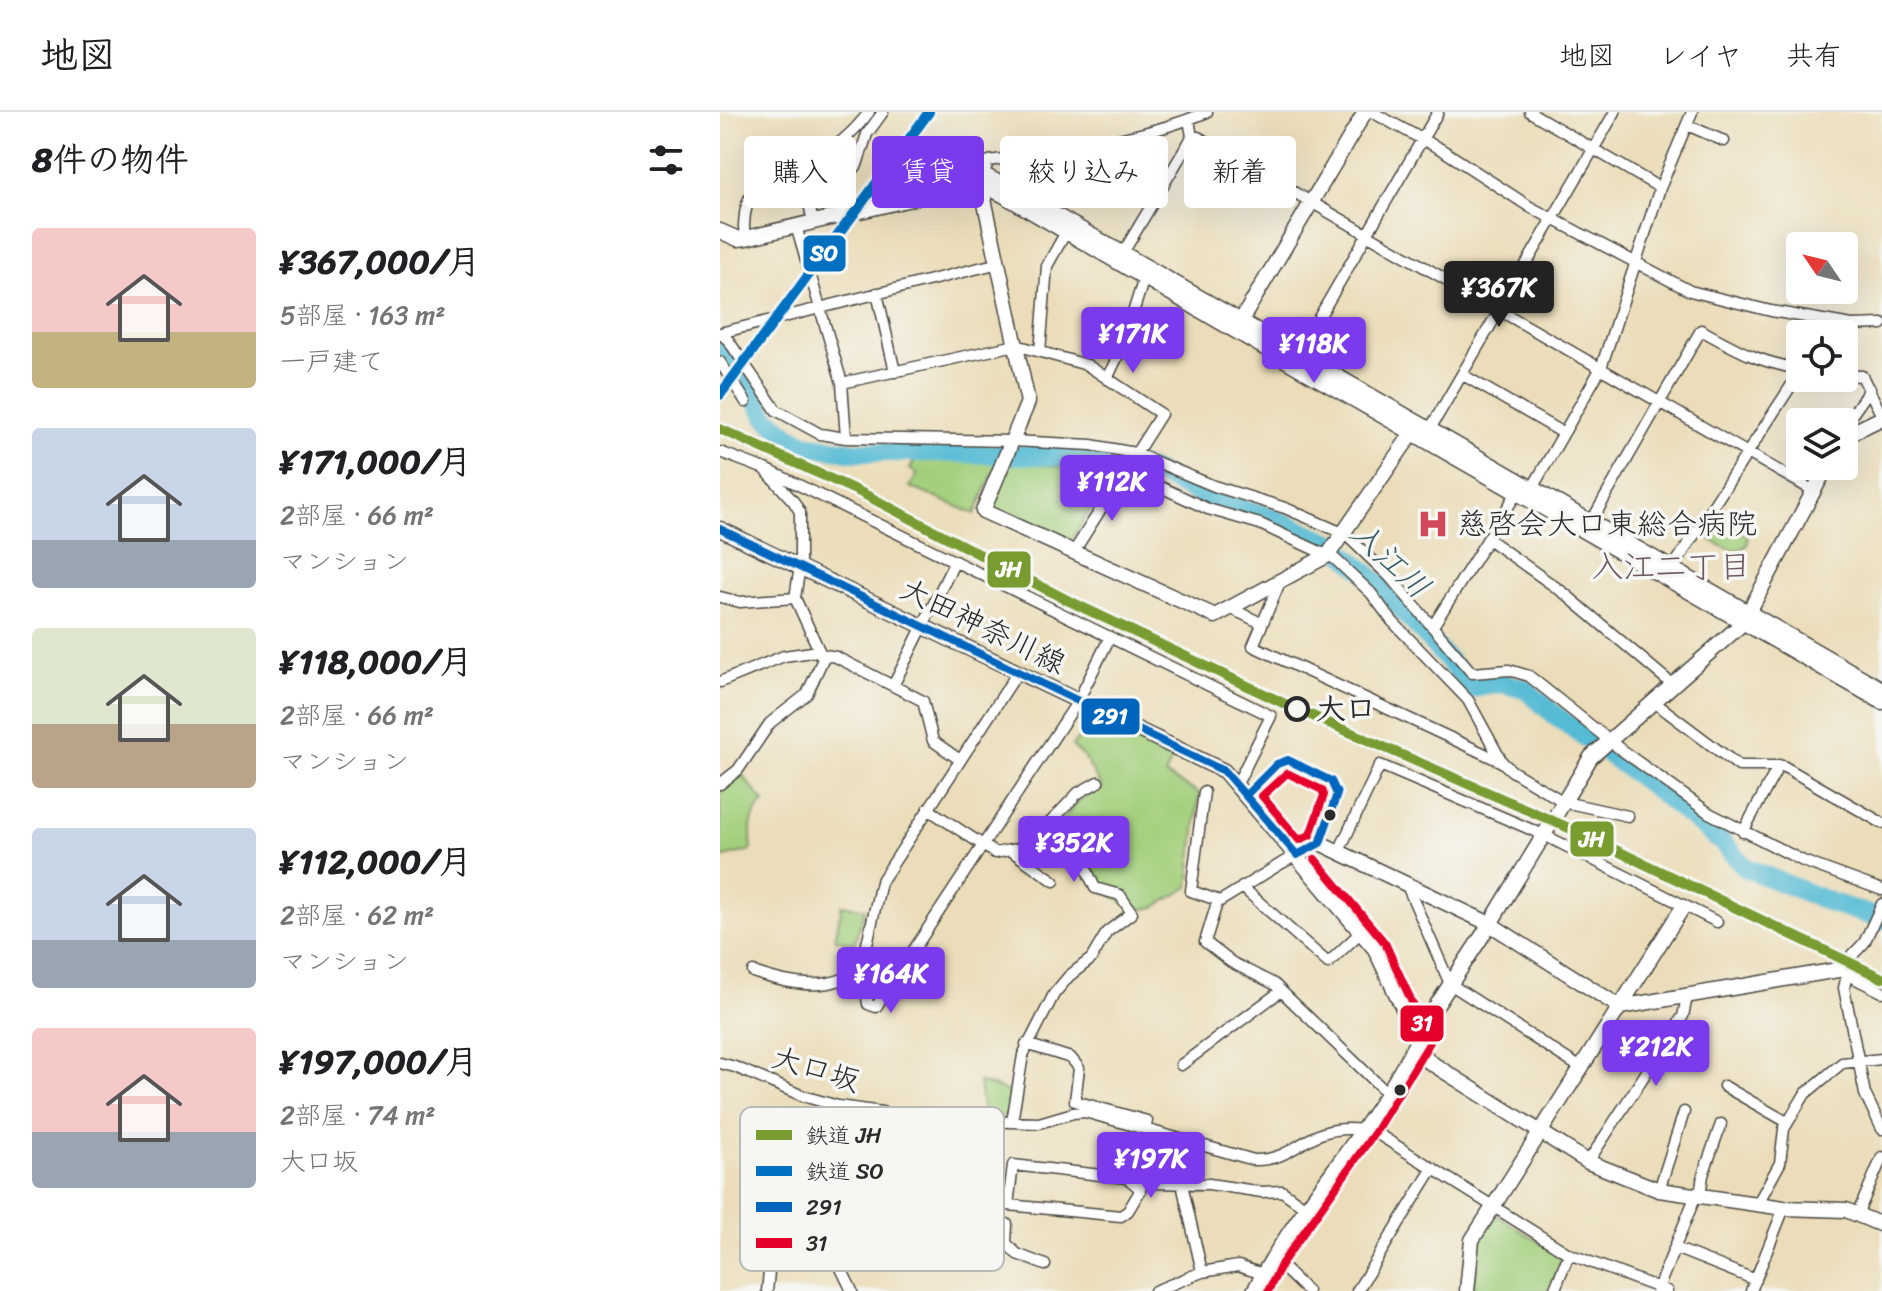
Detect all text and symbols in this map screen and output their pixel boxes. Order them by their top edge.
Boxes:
text: 地図 [40,22,116,89]
text: 地図 [1559,31,1615,80]
text: レイヤ [1659,31,1742,80]
text: 共有 [1786,31,1842,80]
text: 8件の物件 [32,130,189,190]
chip: 購入 [744,136,856,208]
chip: 賃貸 [872,136,984,208]
chip: 絞り込み [1000,136,1168,208]
chip: 新着 [1184,136,1296,208]
icon: filters [644,138,688,182]
text: ¥367,000/月 [280,232,481,292]
north arrow [1786,232,1858,304]
map controls [1786,232,1858,480]
line badge: SO [802,234,847,273]
text: SO [809,234,838,273]
icon: home [96,260,192,356]
pin: ¥367K [1443,261,1555,329]
text: ¥367K [1462,264,1536,310]
text: 5部屋 · 163 m² [280,292,446,338]
pin: ¥171K [1077,307,1189,375]
text: ¥171K [1099,310,1167,356]
pin: ¥118K [1258,317,1370,385]
text: ¥118K [1280,320,1348,366]
button: locate [1786,320,1858,392]
text: 一戸建て [280,338,384,384]
button: layers [1786,408,1858,480]
text: ¥171,000/月 [280,432,472,492]
pin: ¥112K [1056,455,1168,523]
text: ¥112K [1078,458,1146,504]
icon: home [96,460,192,556]
text: 2部屋 · 66 m² [280,492,434,538]
place label: 慈啓会大口東総合病院 [1457,497,1757,551]
water label: 入江川 [1335,506,1445,614]
hospital icon: 慈啓会大口東総合病院 [1416,507,1450,541]
text: マンション [280,538,409,584]
district label: 入江二丁目 [1591,538,1751,595]
line badge: JH [986,550,1032,589]
text: JH [994,550,1022,589]
street label: 大田神奈川線 [890,562,1076,690]
text: ¥118,000/月 [280,632,473,692]
icon: home [96,660,192,756]
place label: 大口 [1316,682,1376,736]
text: 2部屋 · 66 m² [280,692,434,738]
line badge: 291 [1080,697,1141,736]
text: 291 [1091,697,1128,736]
marker: 大口 [1285,697,1309,721]
text: マンション [280,738,409,784]
unlabelled marker [1322,807,1338,823]
pin: ¥352K [1018,816,1130,884]
text: ¥352K [1036,819,1112,865]
line badge: JH [1569,820,1615,858]
text: JH [1577,820,1605,859]
text: ¥112,000/月 [280,832,472,892]
icon: home [96,860,192,956]
text: 2部屋 · 62 m² [280,892,434,938]
text: マンション [280,938,409,984]
pin: ¥164K [835,947,947,1015]
text: ¥164K [855,950,927,996]
line badge: 31 [1399,1004,1445,1043]
text: 31 [1410,1004,1433,1043]
pin: ¥212K [1600,1020,1712,1088]
text: ¥212K [1620,1023,1692,1069]
street label: 大口坂 [765,1030,867,1108]
text: ¥197,000/月 [280,1032,478,1092]
icon: home [96,1060,192,1156]
unlabelled marker [1392,1082,1408,1098]
text: 2部屋 · 74 m² [280,1092,436,1138]
legend [740,1107,1004,1271]
text: 鉄道 JH [806,1116,882,1155]
pin: ¥197K [1095,1132,1207,1200]
text: ¥197K [1115,1135,1187,1181]
text: 大口坂 [280,1138,358,1184]
text: 鉄道 SO [806,1152,884,1191]
text: 291 [806,1188,842,1227]
text: 31 [806,1224,828,1263]

